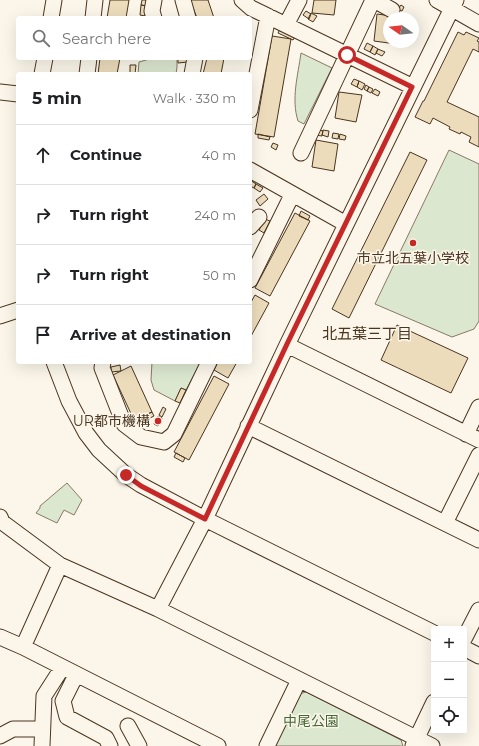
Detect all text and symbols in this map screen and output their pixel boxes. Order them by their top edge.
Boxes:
north arrow [383,12,419,48]
search box [16,16,252,60]
icon: search [30,27,52,49]
text: Search here [62,29,151,48]
route start [338,46,356,64]
text: 5 min [32,88,82,108]
text: Walk · 330 m [153,90,236,106]
icon: ahead [32,144,54,166]
text: Continue [70,145,142,164]
text: 40 m [202,147,236,163]
icon: right [32,204,54,226]
text: Turn right [70,205,149,224]
text: 240 m [195,207,236,223]
marker: 市立北五葉小学校 [408,238,418,248]
place label: 市立北五葉小学校 [357,249,469,267]
icon: right [32,264,54,286]
text: Turn right [70,265,149,284]
text: 50 m [203,267,236,283]
icon: arrive [32,324,54,346]
district label: 北五葉三丁目 [322,324,412,343]
text: Arrive at destination [70,325,231,344]
place label: UR都市機構 [73,412,150,430]
marker: UR都市機構 [153,416,163,426]
route end [117,466,135,484]
map controls [431,626,467,734]
button: + [431,626,467,662]
button: − [431,662,467,698]
button: locate [431,698,467,734]
park label: 中尾公園 [283,712,339,730]

